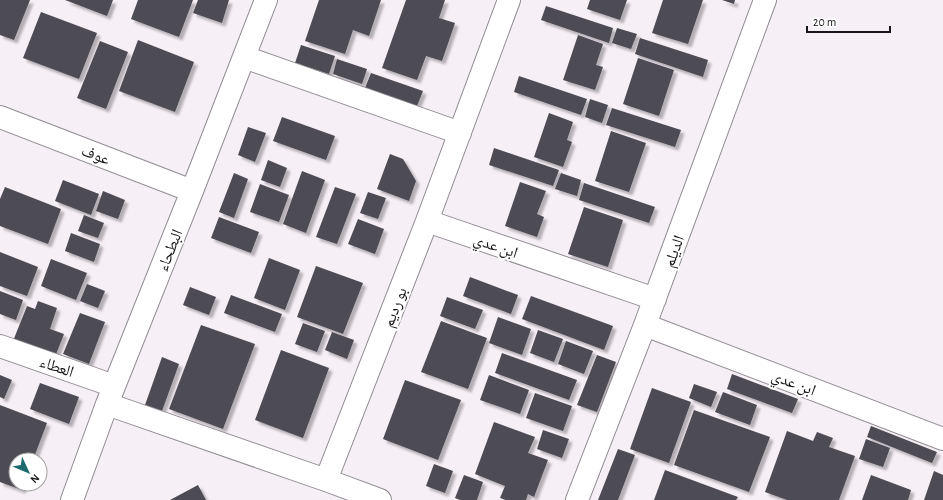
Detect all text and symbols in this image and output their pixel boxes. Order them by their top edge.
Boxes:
scale bar [807,8,890,34]
text: 20 m [813,16,836,28]
street label: عوف [79,142,112,169]
street label: البطحاء [154,227,186,274]
street label: ابن عدي [470,231,520,265]
street label: الديلم [661,233,689,270]
street label: بو رديم [380,285,412,330]
street label: العطاء [38,354,76,380]
street label: ابن عدي [768,367,818,402]
north arrow [8,452,48,492]
text: N [28,472,41,485]

